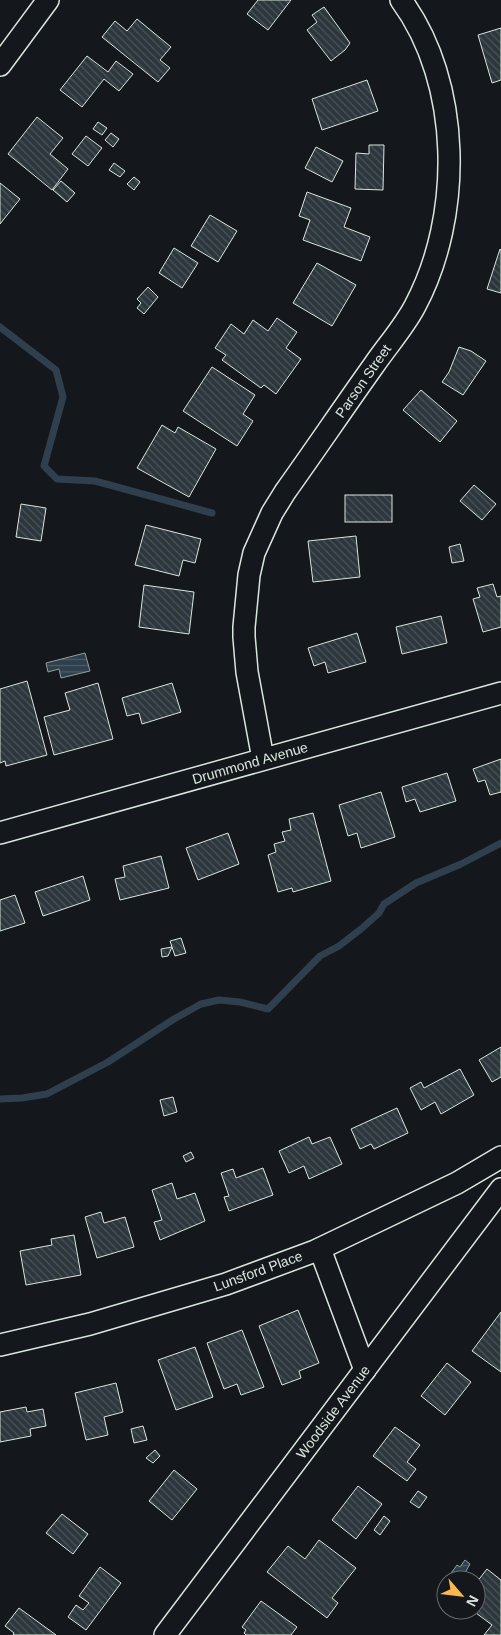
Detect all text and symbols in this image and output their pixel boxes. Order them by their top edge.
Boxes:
street label: Parson Street [332,341,394,421]
street label: Drummond Avenue [190,739,310,787]
street label: Lunsford Place [211,1247,305,1294]
street label: Woodside Avenue [293,1362,373,1462]
north arrow [436,1570,486,1620]
text: N [463,1593,482,1609]

